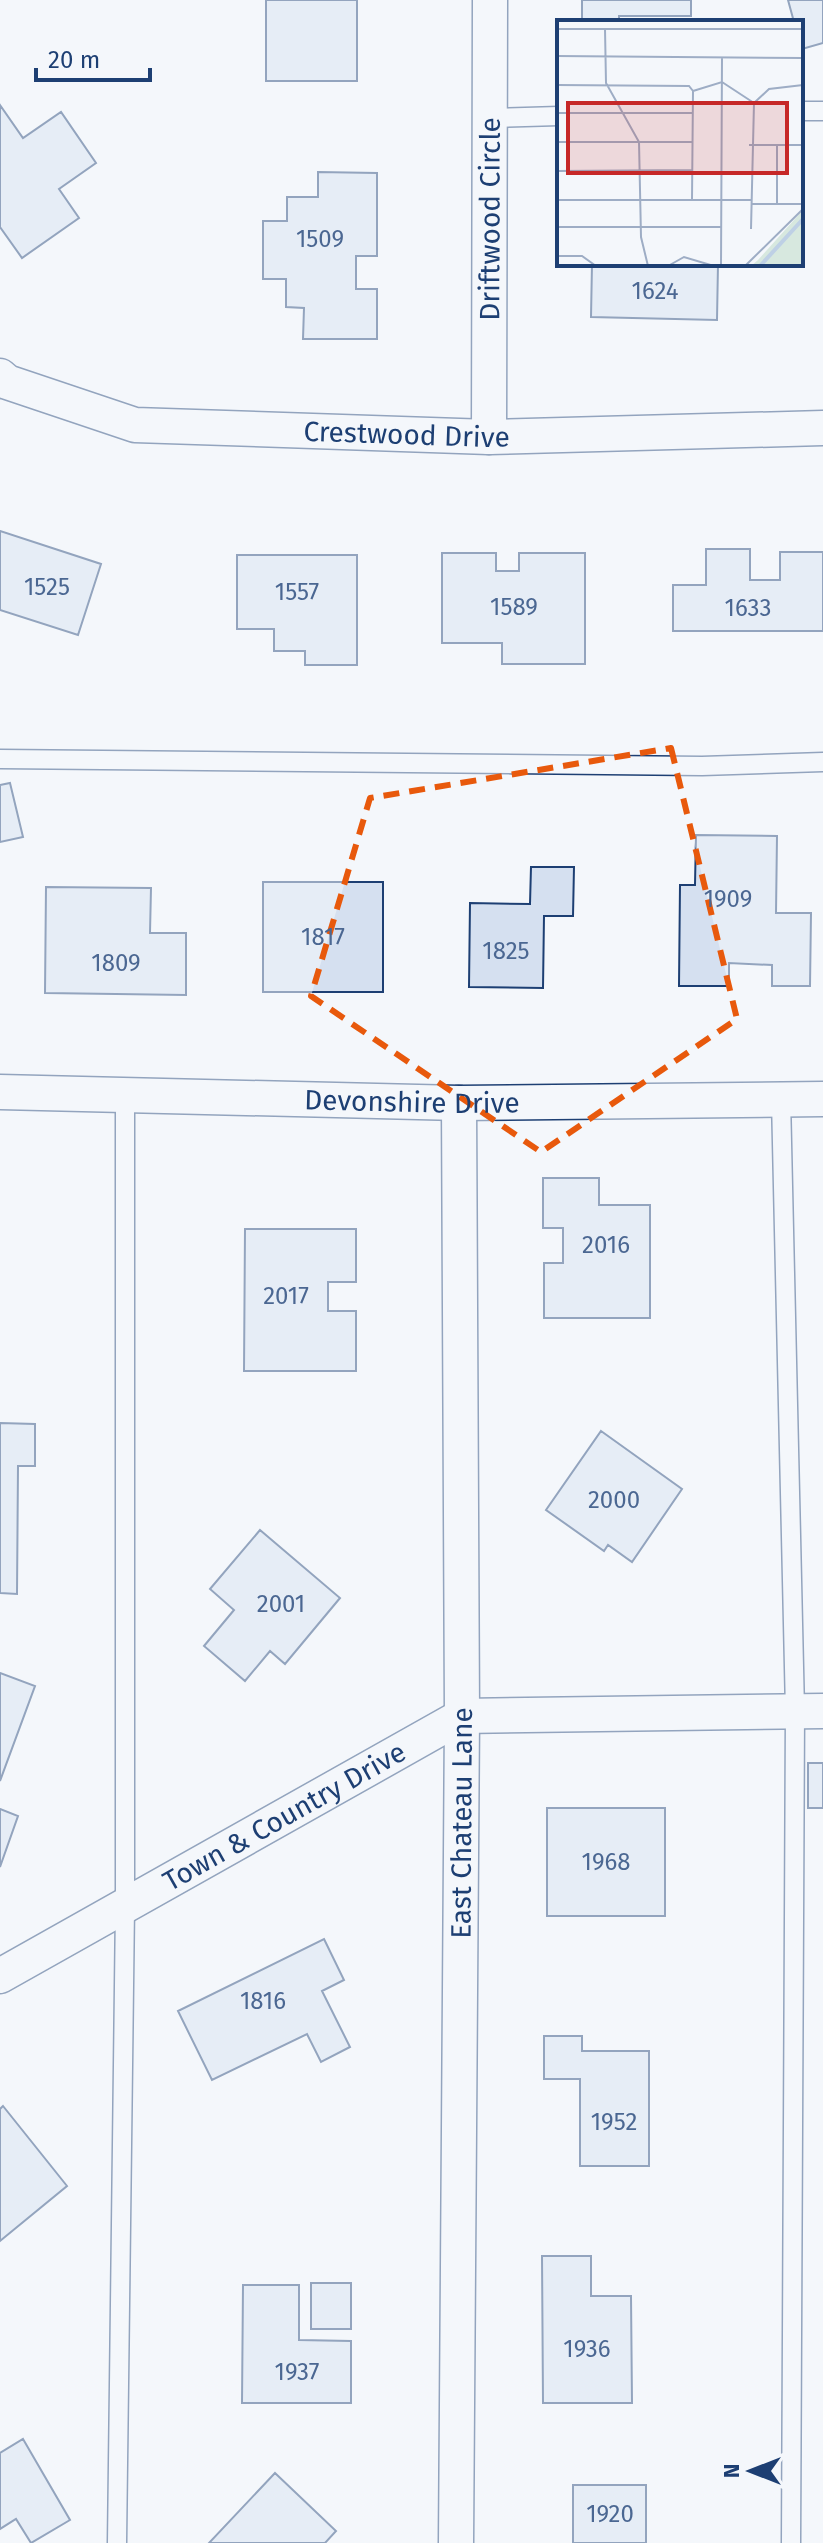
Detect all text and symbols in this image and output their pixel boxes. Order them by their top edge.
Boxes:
inset map [557,20,803,266]
scale bar [36,32,150,82]
text: 20 m [48,46,100,74]
street label: Driftwood Circle [473,117,506,321]
house number: 1509 [296,225,344,253]
house number: 1624 [632,277,679,305]
street label: Crestwood Drive [303,414,510,454]
house number: 1525 [24,573,70,601]
house number: 1557 [275,578,319,606]
house number: 1589 [490,593,538,621]
house number: 1633 [725,594,771,622]
house number: 1909 [704,885,752,913]
house number: 1817 [301,923,345,951]
house number: 1825 [482,937,530,965]
house number: 1809 [91,949,141,977]
street label: Devonshire Drive [304,1083,520,1120]
house number: 2016 [582,1231,630,1259]
house number: 2017 [263,1282,309,1310]
house number: 2000 [588,1486,640,1514]
house number: 2001 [257,1590,305,1618]
street label: East Chateau Lane [444,1707,479,1939]
street label: Town & Country Drive [157,1735,411,1897]
house number: 1968 [581,1848,631,1876]
house number: 1816 [240,1987,286,2015]
house number: 1952 [591,2108,637,2136]
house number: 1936 [563,2335,611,2363]
house number: 1937 [274,2358,320,2386]
north arrow [711,2431,791,2511]
text: N [718,2464,745,2478]
house number: 1920 [586,2500,634,2528]

